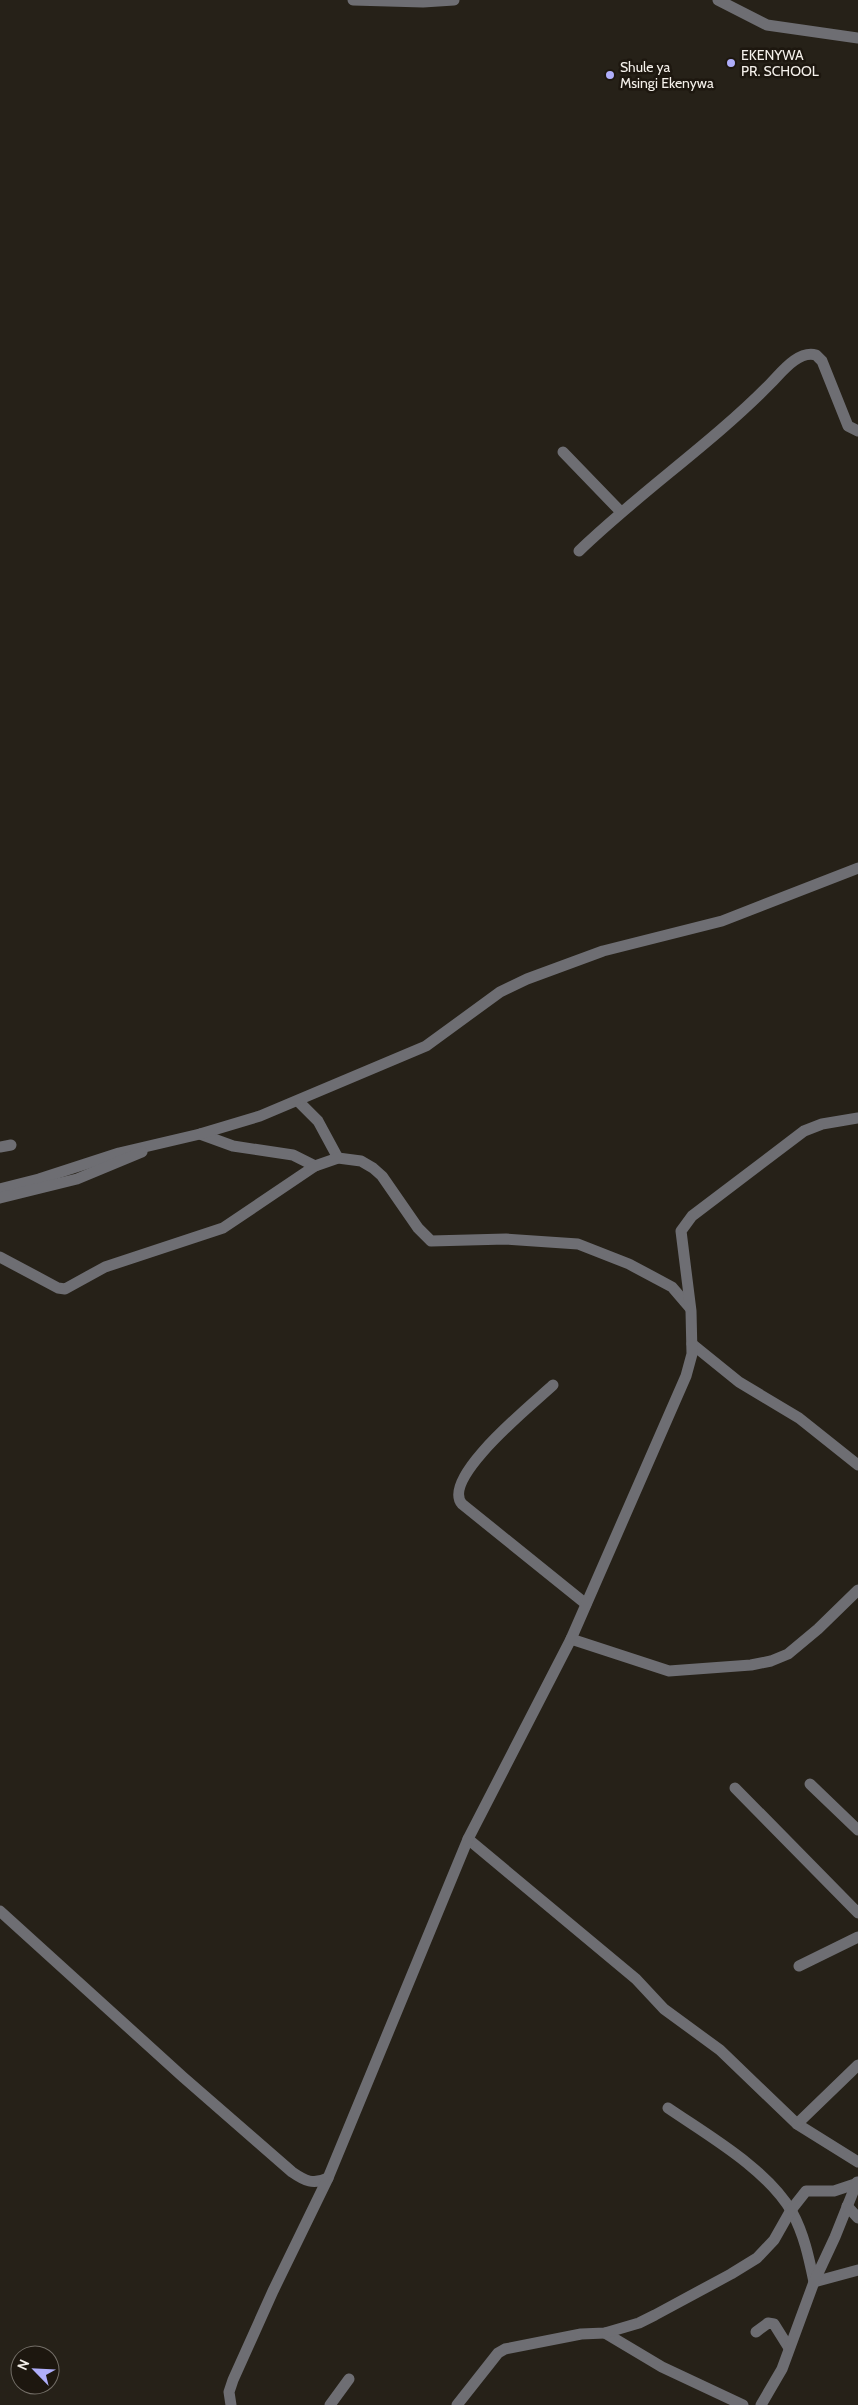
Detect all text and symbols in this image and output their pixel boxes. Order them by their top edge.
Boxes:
place label: EKENYWA PR. SCHOOL [741,46,819,80]
marker: EKENYWA PR. SCHOOL [725,57,737,69]
place label: Shule ya Msingi Ekenywa [620,58,714,92]
marker: Shule ya Msingi Ekenywa [604,69,616,81]
north arrow [10,2345,60,2395]
text: N [13,2357,33,2373]

